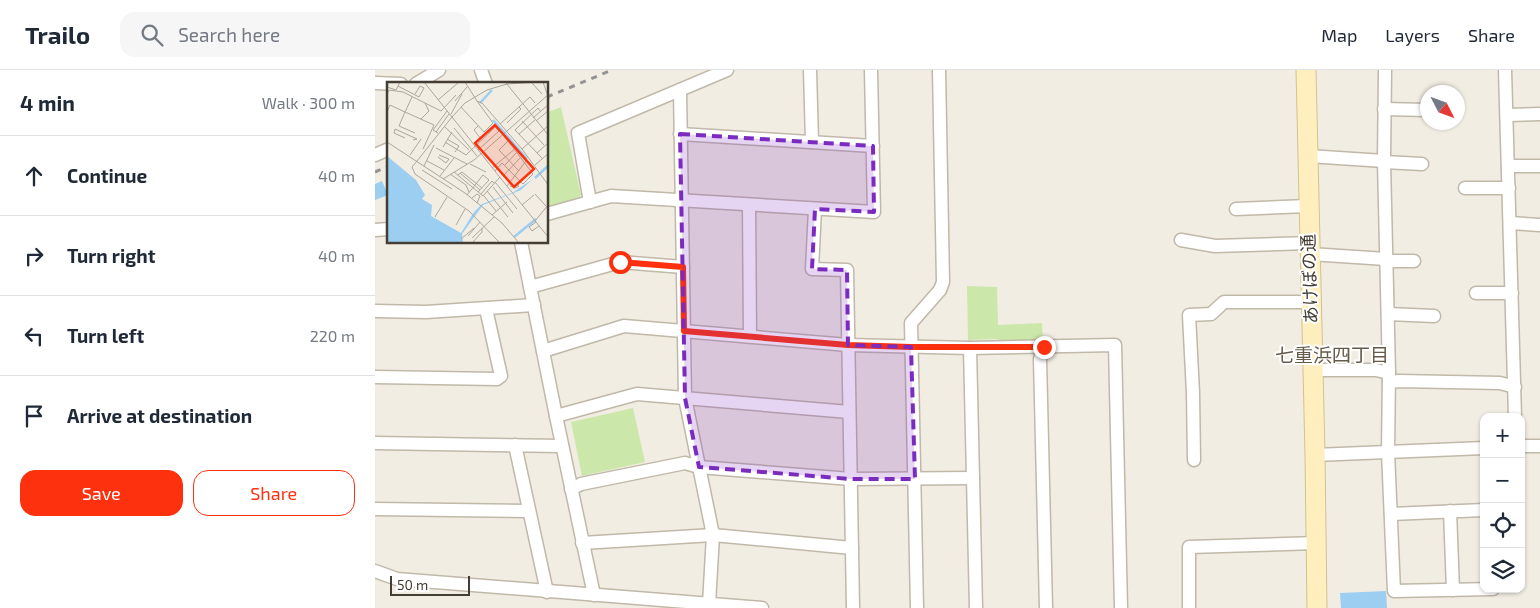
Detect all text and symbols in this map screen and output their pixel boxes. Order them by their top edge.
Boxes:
search box [120,12,470,57]
text: Trailo [25,20,90,49]
icon: search [138,21,166,49]
text: Search here [178,23,280,46]
text: Map [1321,24,1357,46]
text: Layers [1385,24,1440,46]
text: Share [1468,24,1515,46]
inset map [387,82,549,244]
north arrow [1420,85,1465,130]
text: 4 min [20,90,75,115]
text: Walk · 300 m [262,93,355,112]
icon: ahead [20,162,48,190]
text: Continue [67,164,147,187]
text: 40 m [318,166,355,185]
street label: あけぼの通 [1296,234,1322,324]
icon: right [20,242,48,270]
text: Turn right [67,244,155,267]
text: 40 m [318,246,355,265]
route start [609,251,632,274]
icon: left [20,322,48,350]
text: Turn left [67,324,144,347]
text: 220 m [310,326,355,345]
route end [1033,336,1056,359]
district label: 七重浜四丁目 [1275,343,1389,366]
icon: arrive [20,402,48,430]
text: Arrive at destination [67,404,252,427]
map controls [1480,413,1525,593]
button: + [1480,413,1525,458]
button: − [1480,458,1525,503]
button: Save [20,470,183,516]
button: Share [193,470,355,516]
button: locate [1480,503,1525,548]
button: layers [1480,548,1525,593]
scale bar [390,573,470,596]
text: 50 m [397,576,428,593]

